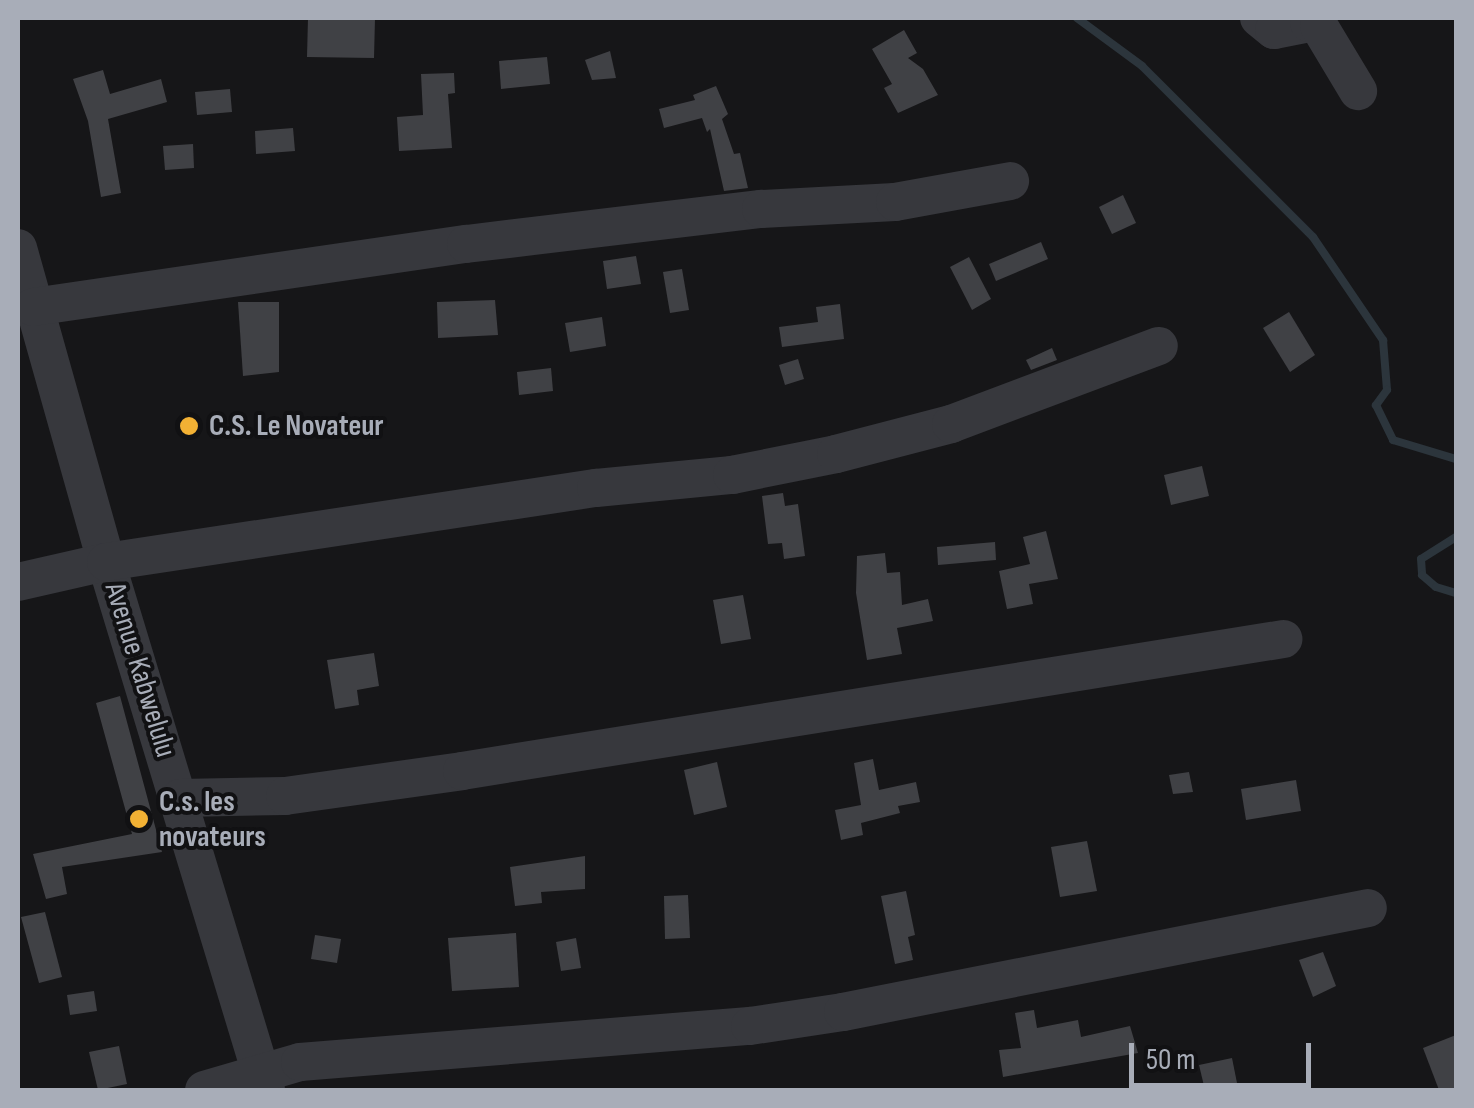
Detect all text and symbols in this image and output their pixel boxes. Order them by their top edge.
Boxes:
place label: C.S. Le Novateur [209,408,384,444]
marker: C.S. Le Novateur [178,415,200,437]
street label: Avenue Kabwelulu [96,578,184,762]
place label: C.s. les novateurs [159,784,266,854]
marker: C.s. les novateurs [128,808,150,830]
scale bar [1134,1023,1316,1085]
text: 50 m [1146,1042,1195,1078]

